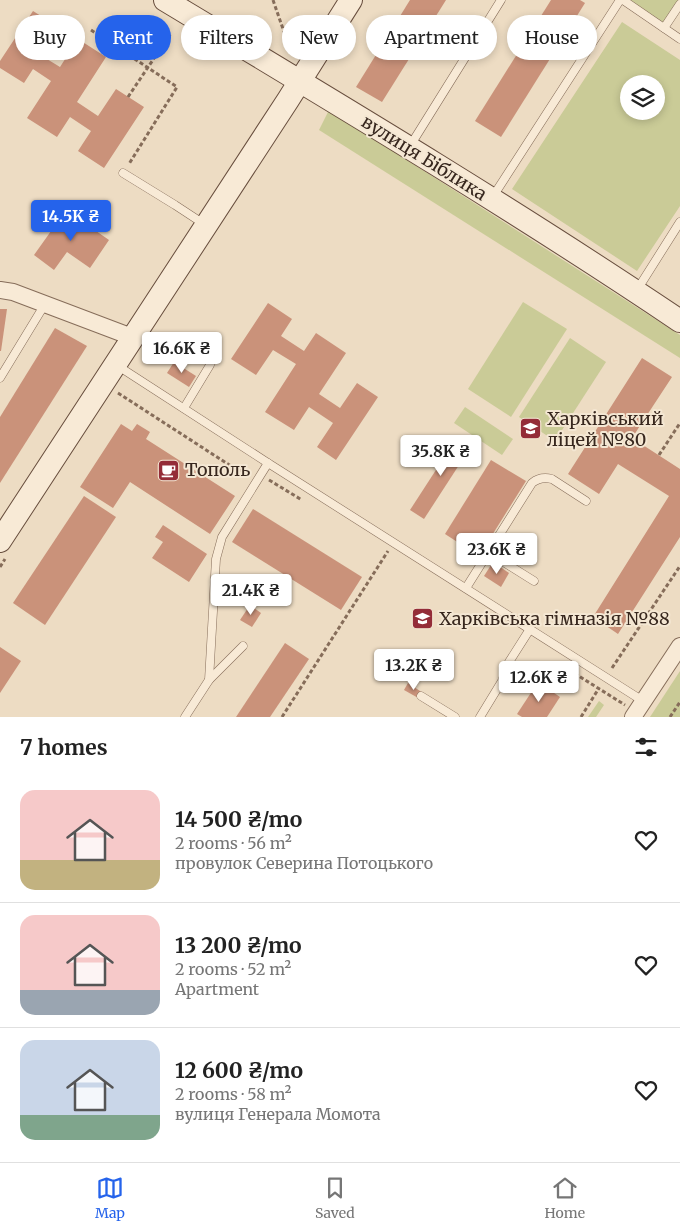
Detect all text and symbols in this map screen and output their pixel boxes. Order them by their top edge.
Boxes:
chip: Buy [15,15,85,60]
chip: Rent [95,15,171,60]
chip: Filters [181,15,272,60]
chip: New [282,15,356,60]
chip: Apartment [366,15,497,60]
chip: House [507,15,597,60]
map controls [620,75,665,120]
button: layers [620,75,665,120]
street label: вулиця Біблика [357,110,491,205]
pin: 14.5K ₴ [25,200,117,242]
text: 14.5K ₴ [42,206,100,226]
pin: 16.6K ₴ [136,332,228,374]
text: 16.6K ₴ [153,338,211,358]
place label: Харківський ліцей №80 [547,407,663,451]
school or university icon: Харківський ліцей №80 [519,417,543,441]
pin: 35.8K ₴ [395,434,487,477]
text: 35.8K ₴ [411,441,471,461]
cafe icon: Тополь [157,458,181,482]
place label: Тополь [185,458,250,481]
pin: 23.6K ₴ [451,532,543,575]
text: 23.6K ₴ [467,539,527,559]
pin: 21.4K ₴ [205,574,297,616]
text: 21.4K ₴ [222,580,280,600]
school or university icon: Харківська гімназія №88 [411,607,435,631]
place label: Харківська гімназія №88 [439,607,670,630]
pin: 13.2K ₴ [368,648,460,691]
text: 13.2K ₴ [385,655,443,675]
pin: 12.6K ₴ [493,660,585,703]
text: 12.6K ₴ [510,667,568,687]
icon: filters [632,733,660,761]
text: 7 homes [20,734,108,761]
text: 14 500 ₴/mo [175,806,302,833]
icon: home [60,810,120,870]
icon: heart [632,826,660,854]
text: 2 rooms · 56 m² [175,833,292,853]
text: провулок Северина Потоцького [175,853,433,873]
text: 13 200 ₴/mo [175,932,302,959]
icon: home [60,935,120,995]
icon: heart [632,951,660,979]
text: 2 rooms · 52 m² [175,959,291,979]
text: Apartment [175,979,259,999]
text: 12 600 ₴/mo [175,1057,303,1084]
icon: home [60,1060,120,1120]
icon: heart [632,1076,660,1104]
text: 2 rooms · 58 m² [175,1084,292,1104]
text: вулиця Генерала Момота [175,1104,381,1124]
tab: Map [95,1174,125,1222]
tab: Saved [315,1174,355,1222]
tab: Home [545,1174,585,1222]

